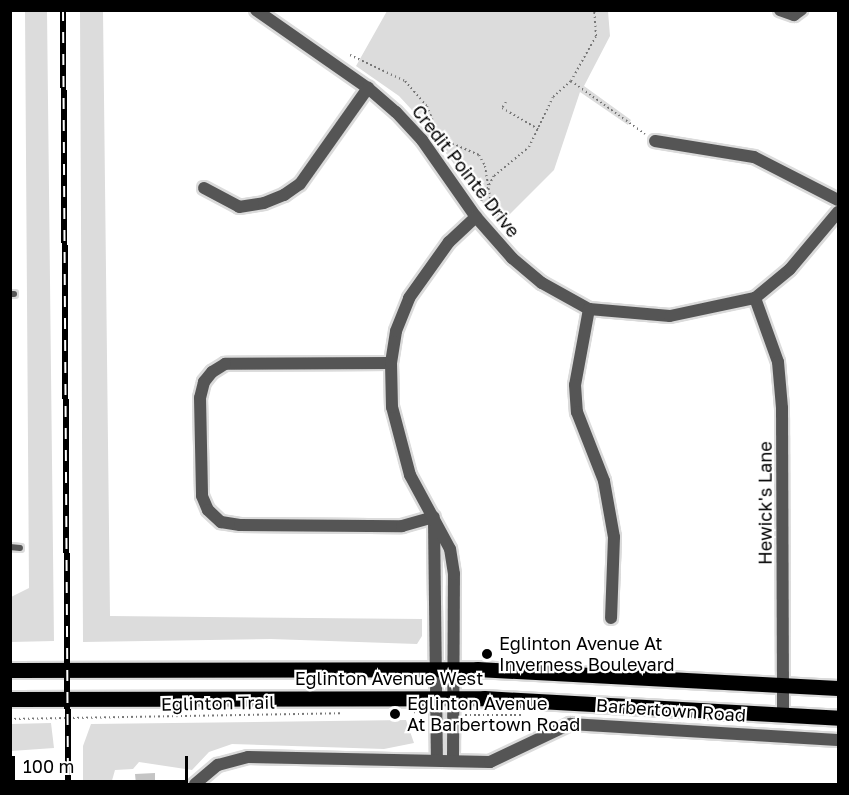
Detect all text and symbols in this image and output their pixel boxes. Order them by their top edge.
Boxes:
street label: Credit Pointe Drive [408,101,524,241]
street label: Hewick's Lane [754,441,776,565]
place label: Eglinton Avenue At Inverness Boulevard [499,633,675,676]
marker: Eglinton Avenue At Inverness Boulevard [480,647,494,661]
street label: Eglinton Avenue West [295,667,483,689]
street label: Eglinton Trail [161,691,275,715]
place label: Eglinton Avenue At Barbertown Road [407,693,580,736]
street label: Barbertown Road [595,694,747,726]
marker: Eglinton Avenue At Barbertown Road [388,707,402,721]
scale bar [15,744,190,782]
text: 100 m [23,755,74,777]

